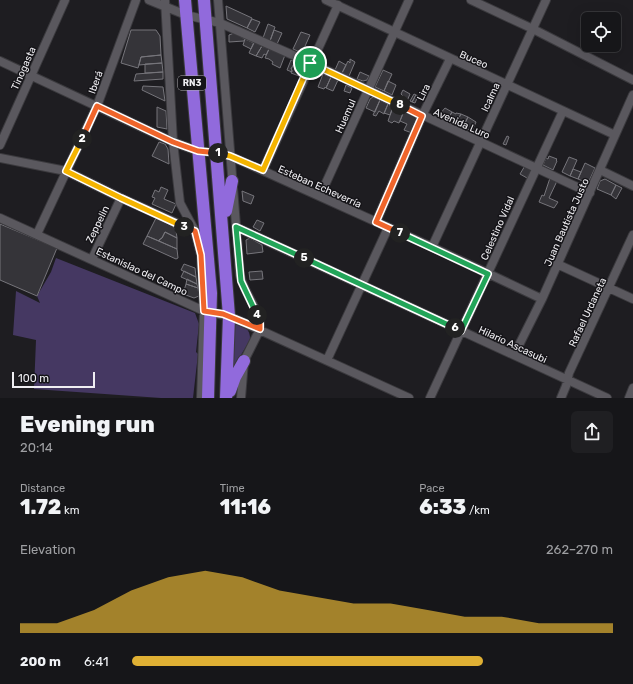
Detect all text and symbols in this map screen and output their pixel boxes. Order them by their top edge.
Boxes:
map controls [581,12,621,52]
button: locate [581,12,621,52]
street label: Tinogasta [9,45,39,92]
pin [293,46,327,80]
street label: Buceo [458,48,490,72]
icon: arrive [299,52,321,74]
street label: Iberá [86,69,106,95]
road number: RN3 [178,76,206,90]
street label: Icalma [479,81,503,114]
street label: Lira [415,82,433,103]
pin: 8 [390,95,410,115]
street label: Huemul [333,97,359,135]
text: 8 [396,98,404,111]
street label: Avenida Luro [431,106,492,142]
pin: 2 [72,129,92,149]
text: 2 [78,132,86,145]
pin: 1 [208,143,228,163]
text: 1 [215,146,221,159]
street label: Esteban Echeverría [276,163,363,211]
street label: Juan Bautista Justo [542,176,592,268]
street label: Celestino Vidal [478,195,517,262]
street label: Zeppelin [84,204,112,245]
pin: 3 [174,217,194,237]
text: 3 [180,220,188,233]
pin: 7 [390,223,410,243]
text: 7 [397,226,403,239]
street label: Estanislao del Campo [94,245,189,298]
pin: 5 [294,248,314,268]
text: 5 [300,251,308,264]
street label: Rafael Urdaneta [567,276,609,349]
pin: 4 [247,305,267,325]
text: 4 [253,308,261,321]
pin: 6 [445,318,465,338]
text: 6 [451,321,459,334]
street label: Hilario Ascasubi [477,324,549,366]
scale bar [12,370,95,389]
text: 100 m [18,372,49,385]
text: Evening run [20,411,155,438]
button: share [571,411,613,453]
text: 20:14 [20,440,53,455]
text: Distance [20,482,65,495]
text: Time [220,482,245,495]
text: Pace [419,482,445,495]
text: 1.72 [20,495,61,519]
text: 11:16 [220,495,271,519]
text: 6:33 [419,495,466,519]
text: km [61,504,80,517]
text: /km [466,504,490,517]
text: Elevation [20,542,76,557]
text: 262–270 m [546,542,613,557]
text: 200 m [20,654,61,669]
text: 6:41 [84,654,109,669]

